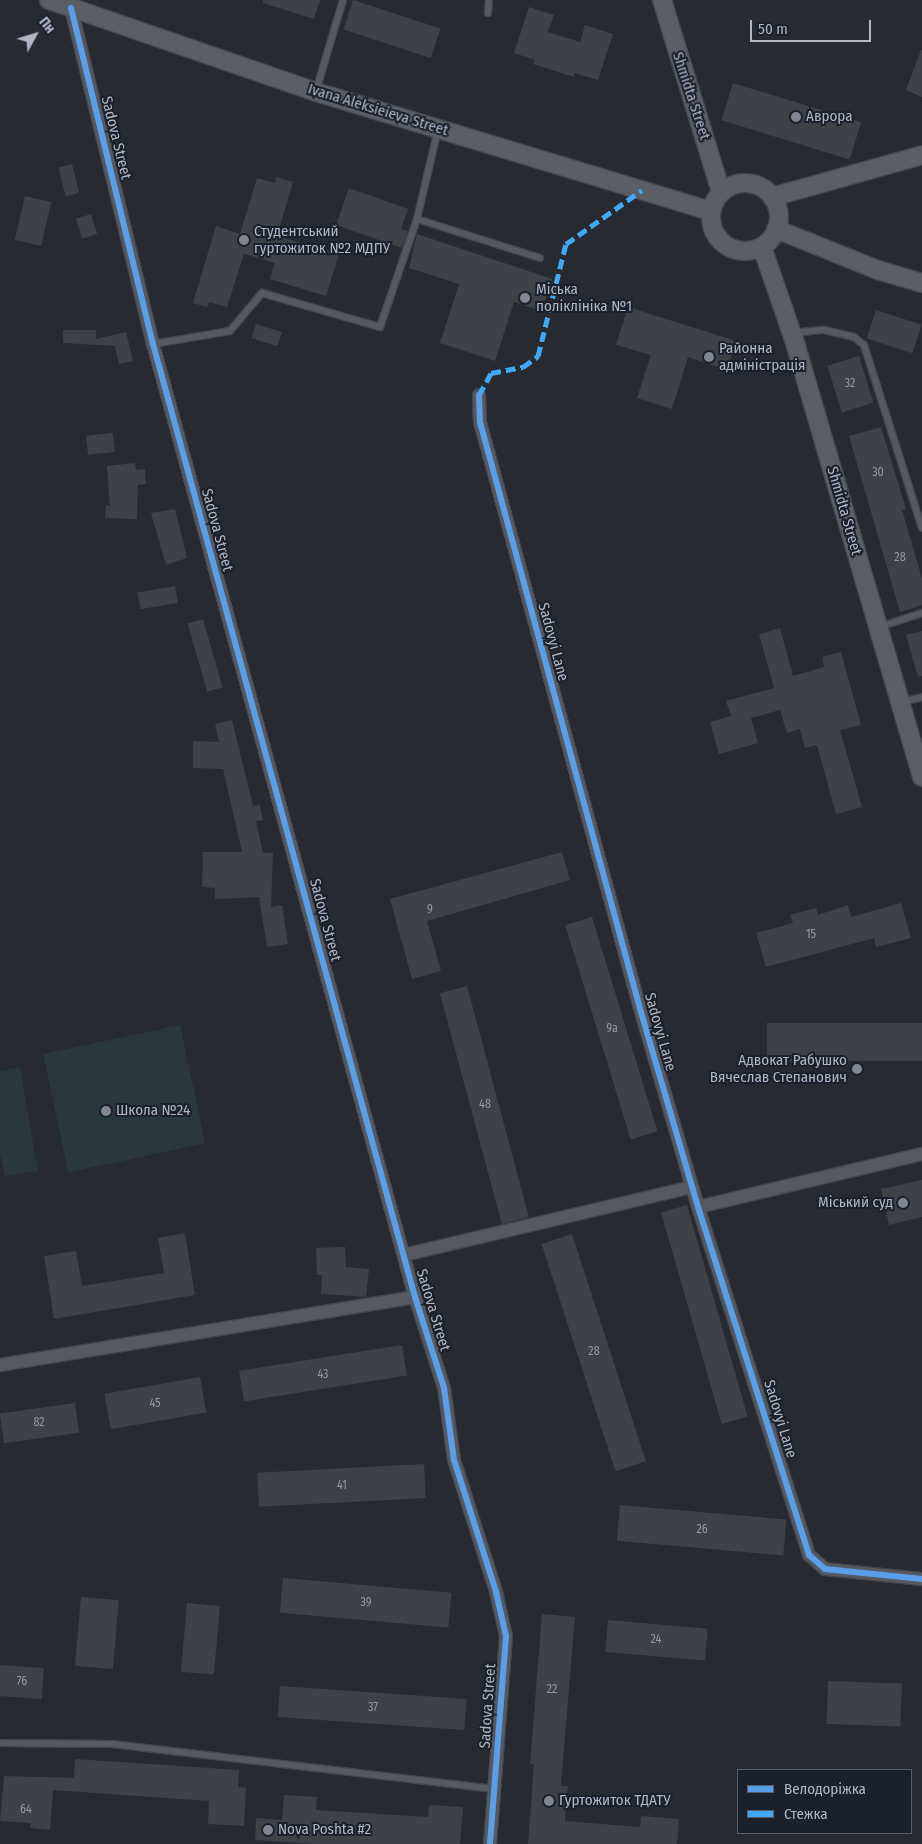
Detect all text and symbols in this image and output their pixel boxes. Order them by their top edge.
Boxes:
north arrow [10,10,60,60]
scale bar [752,10,873,42]
text: Пн [35,14,59,37]
text: 50 m [758,20,788,38]
street label: Shmidta Street [668,50,714,142]
street label: Ivana Aleksieieva Street [306,80,450,140]
street label: Sadova Street [97,95,135,181]
place label: Аврора [806,108,852,126]
marker: Аврора [790,111,802,123]
place label: Студентський гуртожиток №2 МДПУ [254,222,390,257]
marker: Студентський гуртожиток №2 МДПУ [238,234,250,246]
place label: Міська поліклініка №1 [536,280,632,315]
marker: Міська поліклініка №1 [518,291,532,305]
place label: Районна адміністрація [719,339,806,374]
marker: Районна адміністрація [703,351,715,363]
house number: 32 [845,377,855,391]
street label: Shmidta Street [823,465,865,557]
house number: 30 [872,466,884,480]
street label: Sadova Street [197,487,237,573]
house number: 28 [894,551,906,565]
street label: Sadovyi Lane [534,601,572,683]
street label: Sadova Street [305,877,345,963]
house number: 9 [427,903,433,917]
house number: 15 [806,928,816,942]
street label: Sadovyi Lane [640,991,680,1073]
house number: 9а [606,1022,618,1036]
place label: Адвокат Рабушко Вячеслав Степанович [710,1051,847,1086]
marker: Адвокат Рабушко Вячеслав Степанович [851,1063,863,1075]
house number: 48 [479,1098,491,1112]
place label: Школа №24 [116,1102,190,1120]
marker: Школа №24 [100,1105,112,1117]
place label: Міський суд [818,1194,893,1212]
marker: Міський суд [897,1197,909,1209]
street label: Sadova Street [412,1267,454,1353]
house number: 28 [588,1345,600,1359]
house number: 43 [317,1368,329,1382]
street label: Sadovyi Lane [760,1378,800,1460]
house number: 45 [149,1397,161,1411]
house number: 82 [33,1416,45,1430]
house number: 41 [337,1479,347,1493]
house number: 26 [696,1523,708,1537]
house number: 39 [360,1596,372,1610]
house number: 24 [651,1633,661,1647]
street label: Sadova Street [476,1663,500,1749]
house number: 76 [17,1675,27,1689]
house number: 22 [547,1683,557,1697]
house number: 37 [368,1701,378,1715]
legend [737,1769,912,1834]
text: Велодоріжка [784,1780,866,1798]
place label: Гуртожиток ТДАТУ [559,1792,671,1810]
marker: Гуртожиток ТДАТУ [543,1795,555,1807]
house number: 64 [20,1803,32,1817]
text: Стежка [784,1805,828,1823]
place label: Nova Poshta #2 [278,1821,371,1839]
marker: Nova Poshta #2 [262,1824,274,1836]

